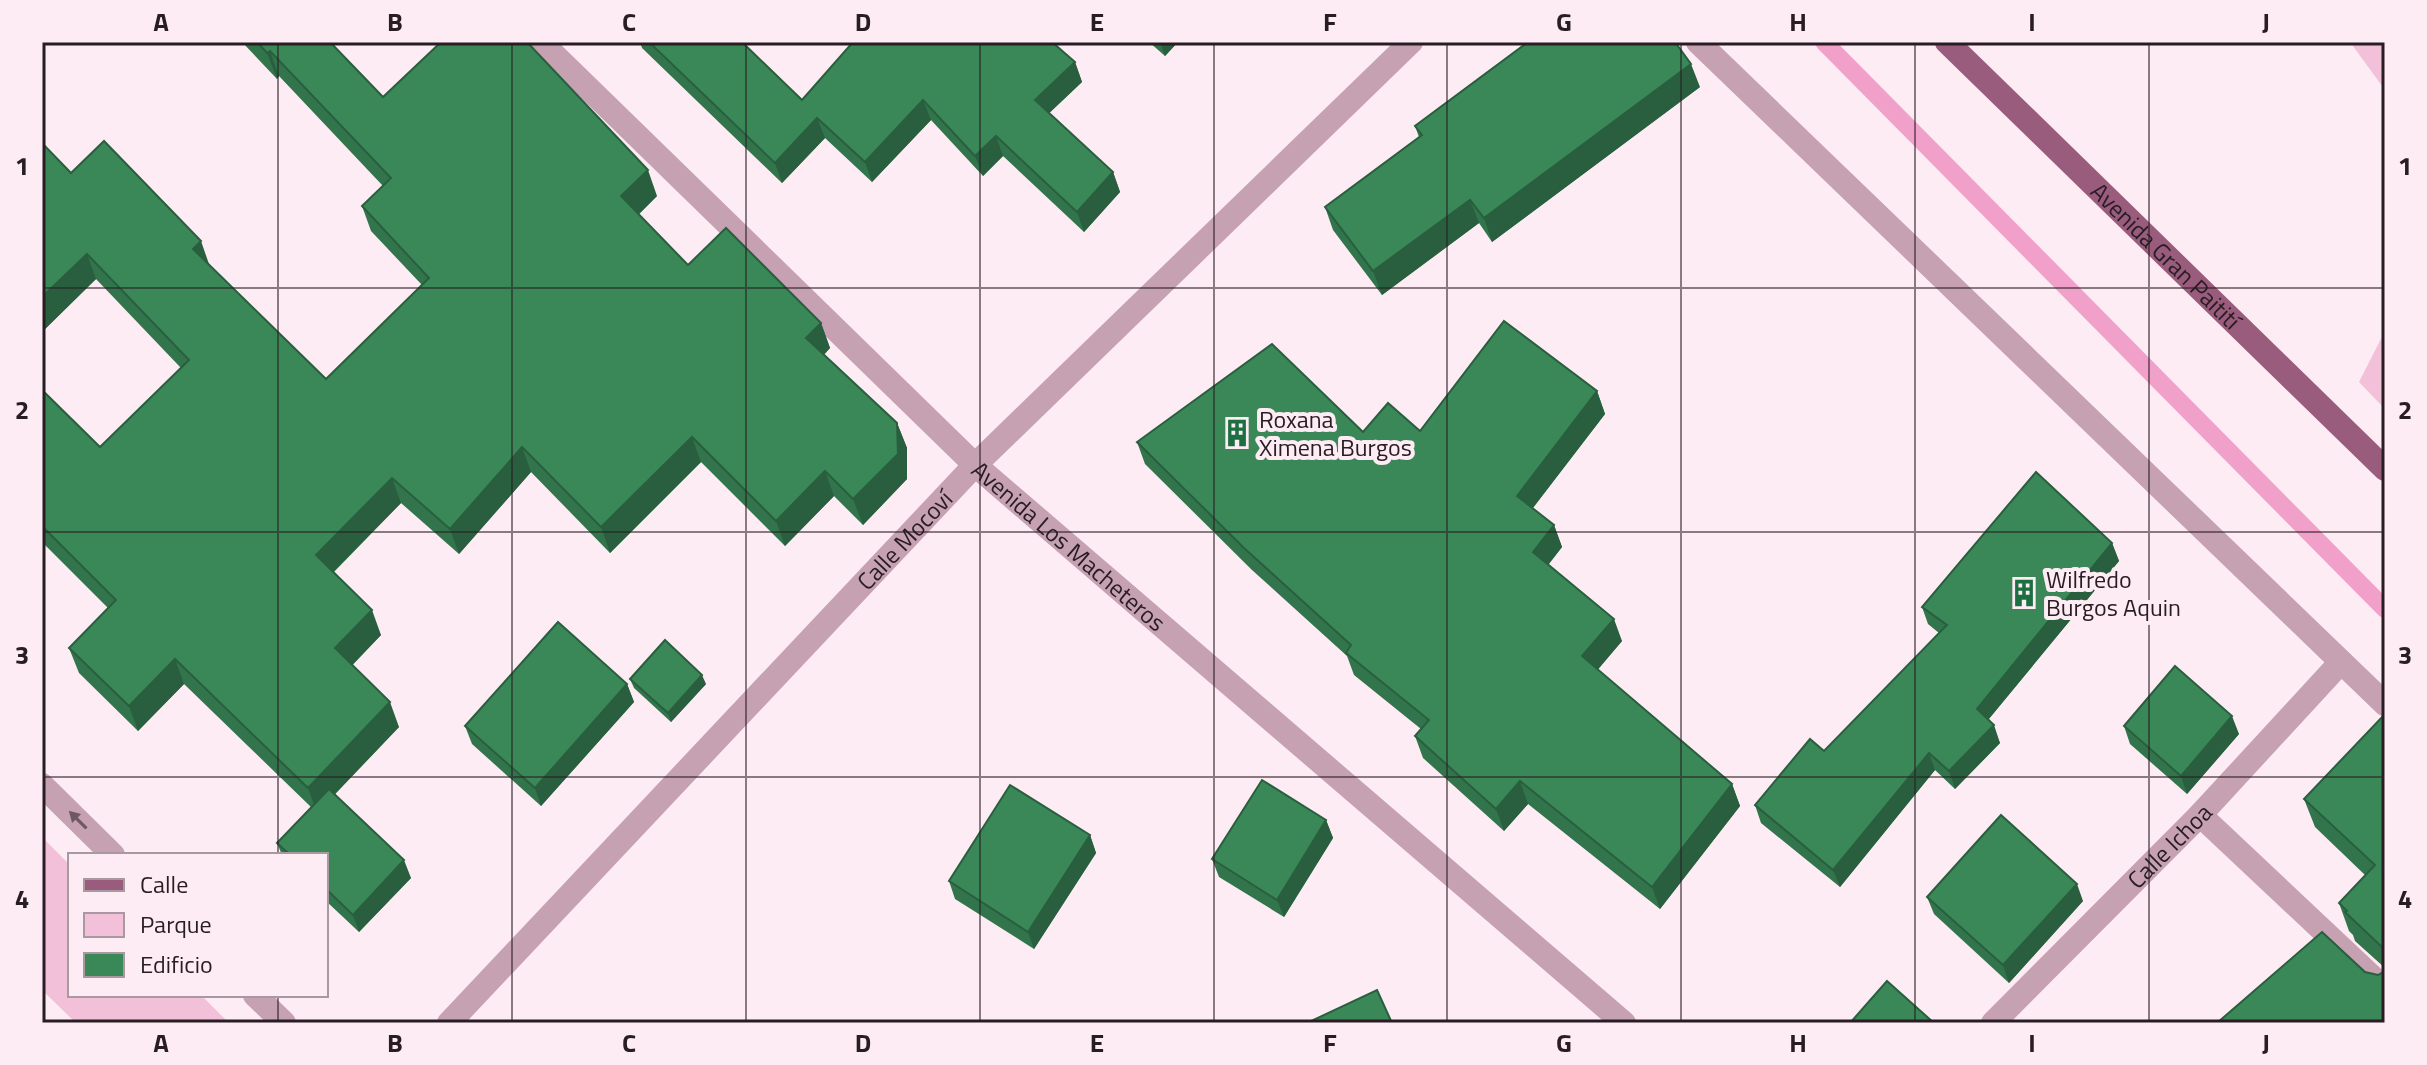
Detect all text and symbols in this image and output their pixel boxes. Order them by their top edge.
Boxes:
text: A [153,2,169,41]
text: B [387,2,403,41]
text: C [622,2,636,41]
text: D [855,2,871,41]
text: E [1090,2,1104,41]
text: F [1323,2,1337,41]
text: G [1556,2,1572,41]
text: H [1789,2,1807,41]
text: I [2028,2,2036,41]
text: J [2262,2,2270,41]
text: 1 [15,146,29,185]
text: 1 [2398,146,2412,185]
street label: Avenida Gran Paitití [2083,174,2251,339]
text: 2 [15,390,29,429]
text: 2 [2398,390,2412,429]
place label: Roxana Ximena Burgos [1259,401,1412,465]
building icon: Roxana Ximena Burgos [1222,418,1252,448]
street label: Avenida Los Macheteros [964,452,1174,640]
street label: Calle Mocoví [848,480,962,598]
place label: Wilfredo Burgos Aquin [2046,561,2181,625]
building icon: Wilfredo Burgos Aquin [2009,578,2039,608]
text: 3 [15,635,29,674]
text: 3 [2398,635,2412,674]
street label: Calle Ichoa [2119,795,2220,897]
one-way arrow [69,811,88,830]
legend [68,853,328,997]
text: Calle [140,866,188,902]
text: 4 [15,879,29,918]
text: 4 [2398,879,2412,918]
text: Parque [140,906,212,942]
text: Edificio [140,946,213,982]
text: A [153,1023,169,1062]
text: B [387,1023,403,1062]
text: C [622,1023,636,1062]
text: D [855,1023,871,1062]
text: E [1090,1023,1104,1062]
text: F [1323,1023,1337,1062]
text: G [1556,1023,1572,1062]
text: H [1789,1023,1807,1062]
text: I [2028,1023,2036,1062]
text: J [2262,1023,2270,1062]

